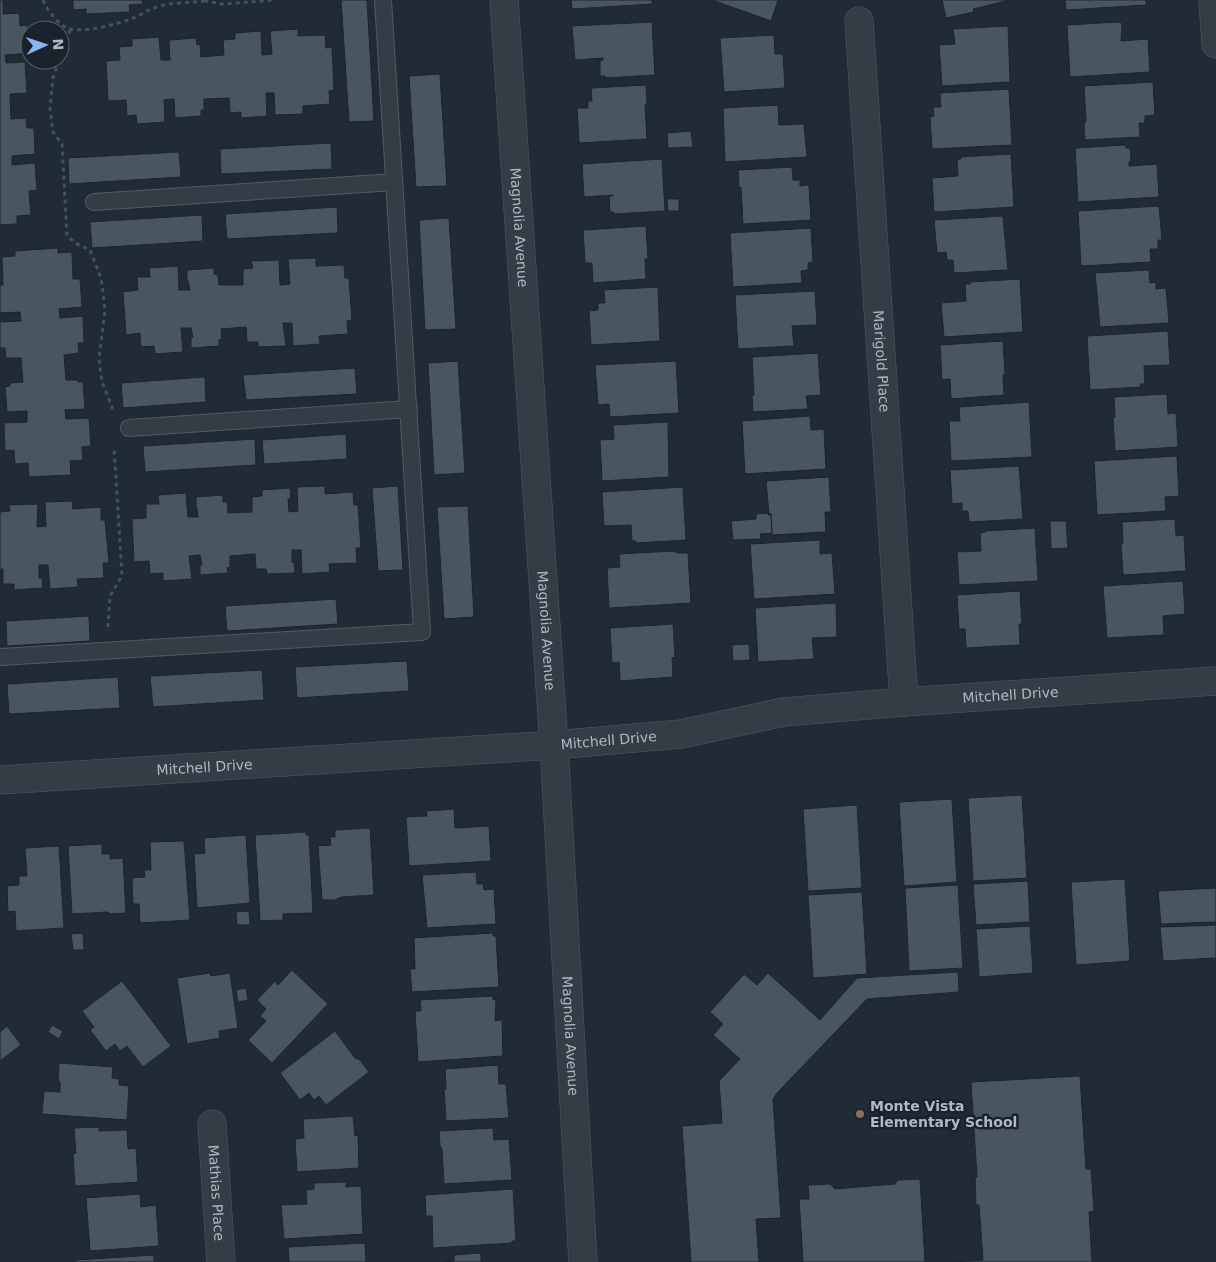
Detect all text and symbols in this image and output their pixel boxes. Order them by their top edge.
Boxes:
north arrow [20,20,70,70]
text: N [50,38,66,51]
street label: Magnolia Avenue [507,167,531,288]
street label: Marigold Place [870,310,893,413]
street label: Magnolia Avenue [534,570,558,691]
street label: Mitchell Drive [962,684,1059,706]
street label: Mitchell Drive [560,728,657,752]
street label: Mitchell Drive [156,756,253,778]
street label: Magnolia Avenue [559,976,582,1096]
place label: Monte Vista Elementary School [870,1098,1017,1130]
marker: Monte Vista Elementary School [854,1108,866,1120]
street label: Mathias Place [205,1144,228,1242]

